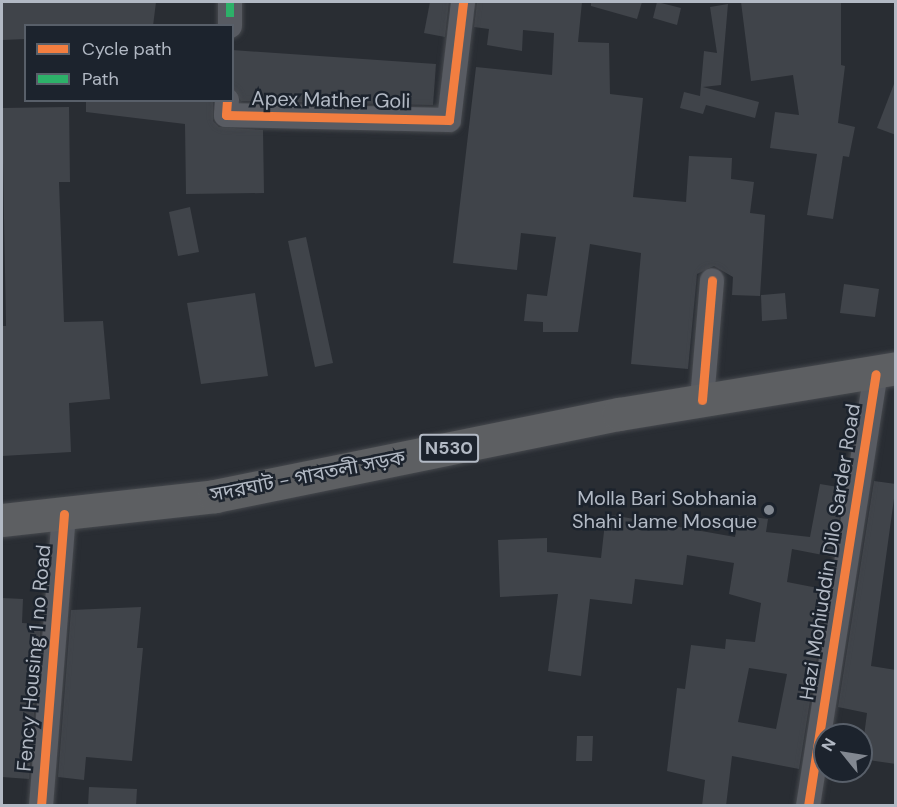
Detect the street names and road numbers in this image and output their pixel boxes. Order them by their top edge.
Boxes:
street label: Apex Mather Goli [251,87,411,113]
street label: Hazi Mohiuddin Dilo Sarder Road [795,402,865,702]
road number: N530 [419,433,479,463]
street label: সদরঘাট - গাবতলী সড়ক [209,445,407,507]
street label: Fency Housing 1 no Road [12,544,56,772]

